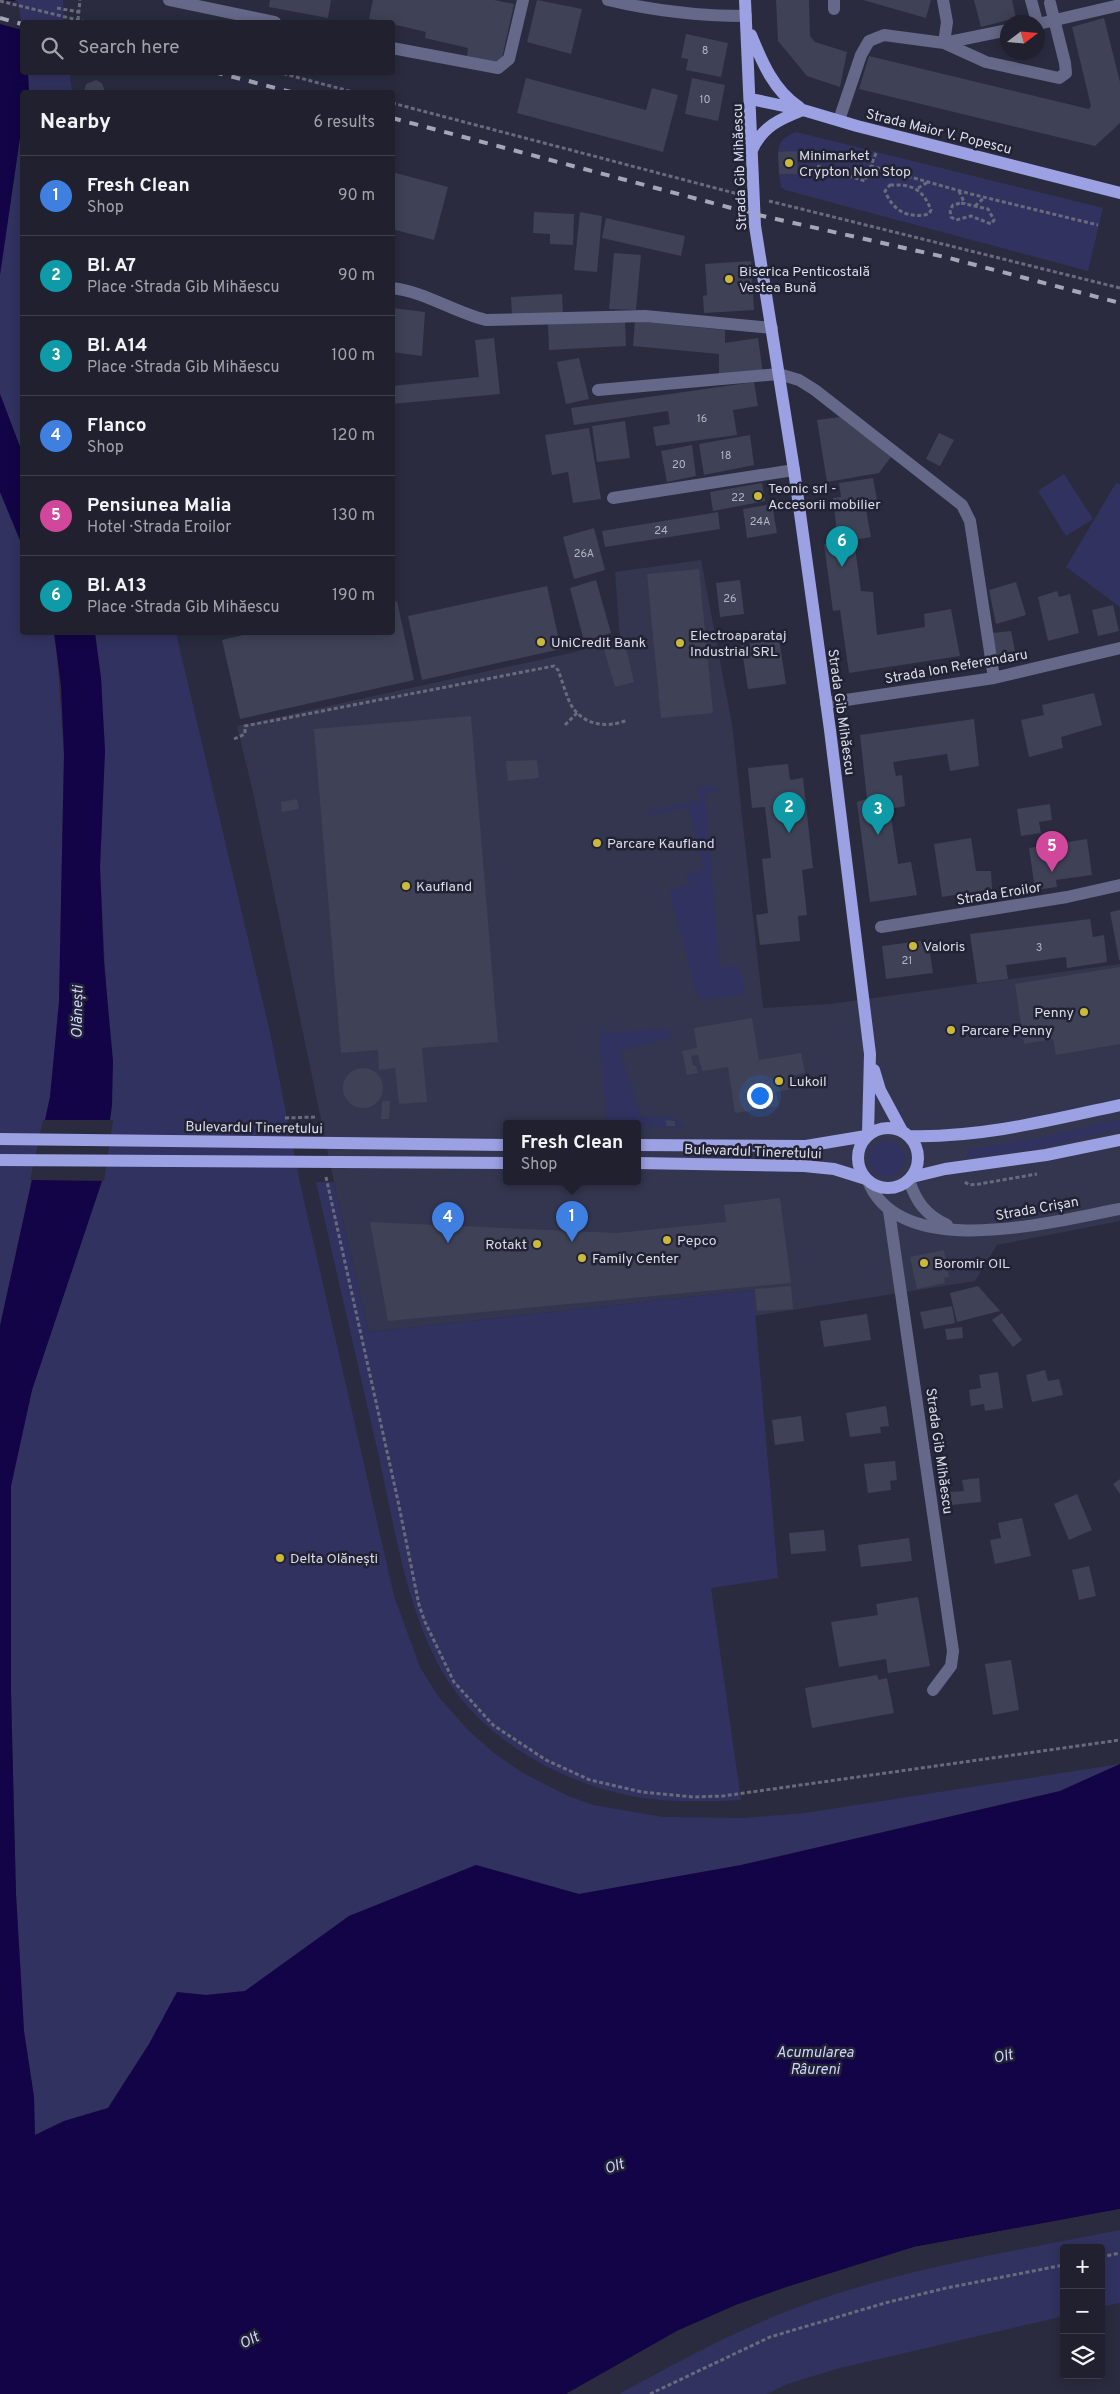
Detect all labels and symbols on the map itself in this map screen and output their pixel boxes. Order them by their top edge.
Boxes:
north arrow [1000,15,1045,60]
house number: 8 [702,44,708,58]
house number: 10 [699,93,711,107]
street label: Strada Gib Mihăescu [730,103,751,231]
street label: Strada Maior V. Popescu [864,106,1013,159]
place label: Minimarket Crypton Non Stop [799,148,911,181]
marker: Minimarket Crypton Non Stop [783,157,795,169]
place label: Biserica Penticostală Vestea Bună [739,264,870,297]
marker: Biserica Penticostală Vestea Bună [723,273,735,285]
house number: 16 [697,412,707,426]
house number: 18 [721,449,731,463]
house number: 20 [672,458,686,472]
place label: Teonic srl - Accesorii mobilier [768,481,881,514]
marker: Teonic srl - Accesorii mobilier [752,490,764,502]
house number: 22 [731,491,745,505]
house number: 24A [750,515,770,529]
house number: 24 [654,524,668,538]
pin: 6 [826,526,858,567]
house number: 26A [574,547,594,561]
house number: 26 [723,592,737,606]
place label: Electroaparataj Industrial SRL [690,628,787,661]
place label: UniCredit Bank [551,635,646,652]
marker: UniCredit Bank [535,636,547,648]
marker: Electroaparataj Industrial SRL [674,637,686,649]
street label: Strada Ion Referendaru [883,647,1029,688]
street label: Strada Gib Mihăescu [823,648,858,776]
pin: 2 [773,792,805,833]
pin: 3 [862,794,894,835]
pin: 5 [1036,831,1068,872]
place label: Parcare Kaufland [607,836,715,853]
marker: Parcare Kaufland [591,837,603,849]
place label: Kaufland [416,879,472,896]
street label: Strada Eroilor [955,879,1044,910]
marker: Kaufland [400,880,412,892]
place label: Valoris [923,939,965,956]
marker: Valoris [907,940,919,952]
house number: 3 [1036,941,1042,955]
house number: 21 [902,954,912,968]
water label: Olănești [69,984,88,1039]
place label: Penny [1034,1005,1074,1022]
marker: Penny [1078,1006,1090,1018]
place label: Parcare Penny [961,1023,1052,1040]
marker: Parcare Penny [945,1024,957,1036]
place label: Lukoil [789,1074,827,1091]
marker: Lukoil [773,1075,785,1087]
your location [747,1083,773,1109]
street label: Bulevardul Tineretului [185,1119,323,1138]
street label: Bulevardul Tineretului [684,1142,822,1163]
street label: Strada Crișan [994,1194,1080,1225]
pin: 1 [556,1201,588,1242]
pin: 4 [432,1202,464,1243]
place label: Pepco [677,1233,717,1250]
marker: Pepco [661,1234,673,1246]
place label: Rotakt [485,1237,527,1254]
marker: Rotakt [531,1238,543,1250]
place label: Family Center [592,1251,679,1268]
marker: Family Center [576,1252,588,1264]
place label: Boromir OIL [934,1256,1010,1273]
marker: Boromir OIL [918,1257,930,1269]
street label: Strada Gib Mihăescu [921,1387,956,1515]
place label: Delta Olănești [290,1551,378,1568]
marker: Delta Olănești [274,1552,286,1564]
water label: Acumularea Râureni [776,2044,854,2080]
water label: Olt [992,2046,1016,2069]
water label: Olt [602,2155,627,2179]
water label: Olt [237,2328,263,2354]

